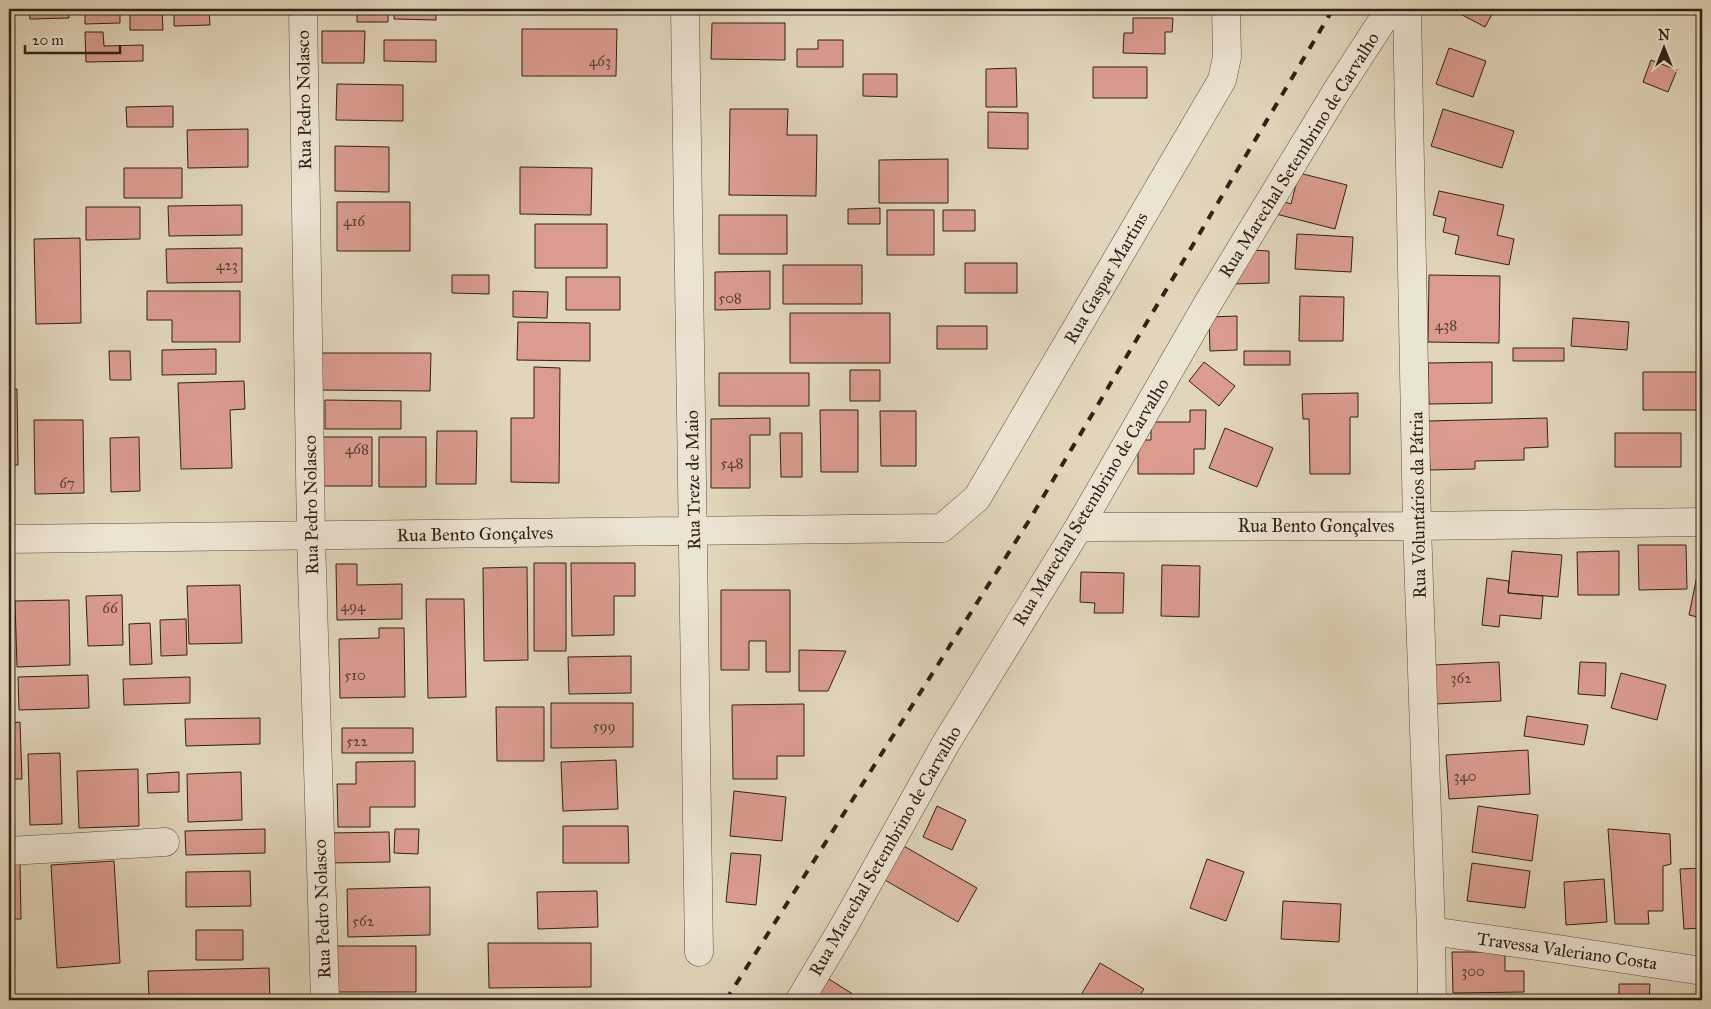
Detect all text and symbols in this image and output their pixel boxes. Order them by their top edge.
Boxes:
scale bar [25,22,120,54]
north arrow [1638,22,1688,72]
text: N [1658,27,1670,44]
street label: Rua Marechal Setembrino de Carvalho [1214,28,1384,282]
street label: Rua Pedro Nolasco [292,30,316,170]
text: 20 m [32,31,64,49]
house number: 463 [589,52,611,70]
street label: Rua Gaspar Martins [1059,208,1153,348]
house number: 416 [343,212,366,230]
house number: 423 [216,256,238,274]
house number: 508 [718,289,742,307]
house number: 438 [1435,316,1457,334]
street label: Rua Marechal Setembrino de Carvalho [1008,374,1174,630]
street label: Rua Treze de Maio [681,410,705,550]
street label: Rua Voluntários da Pátria [1405,411,1431,599]
street label: Rua Pedro Nolasco [299,435,323,575]
house number: 468 [345,440,369,458]
house number: 548 [721,454,743,472]
house number: 67 [59,474,75,492]
street label: Rua Bento Gonçalves [1238,515,1394,537]
street label: Rua Bento Gonçalves [397,522,553,546]
house number: 494 [341,597,366,615]
house number: 66 [102,599,119,617]
house number: 510 [344,666,366,684]
house number: 362 [1450,669,1472,687]
house number: 599 [592,717,616,735]
street label: Rua Marechal Setembrino de Carvalho [804,722,966,980]
house number: 522 [346,732,368,750]
house number: 340 [1453,767,1477,785]
street label: Rua Pedro Nolasco [309,839,335,979]
house number: 562 [352,912,375,930]
street label: Travessa Valeriano Costa [1475,927,1659,975]
house number: 300 [1461,962,1485,980]

